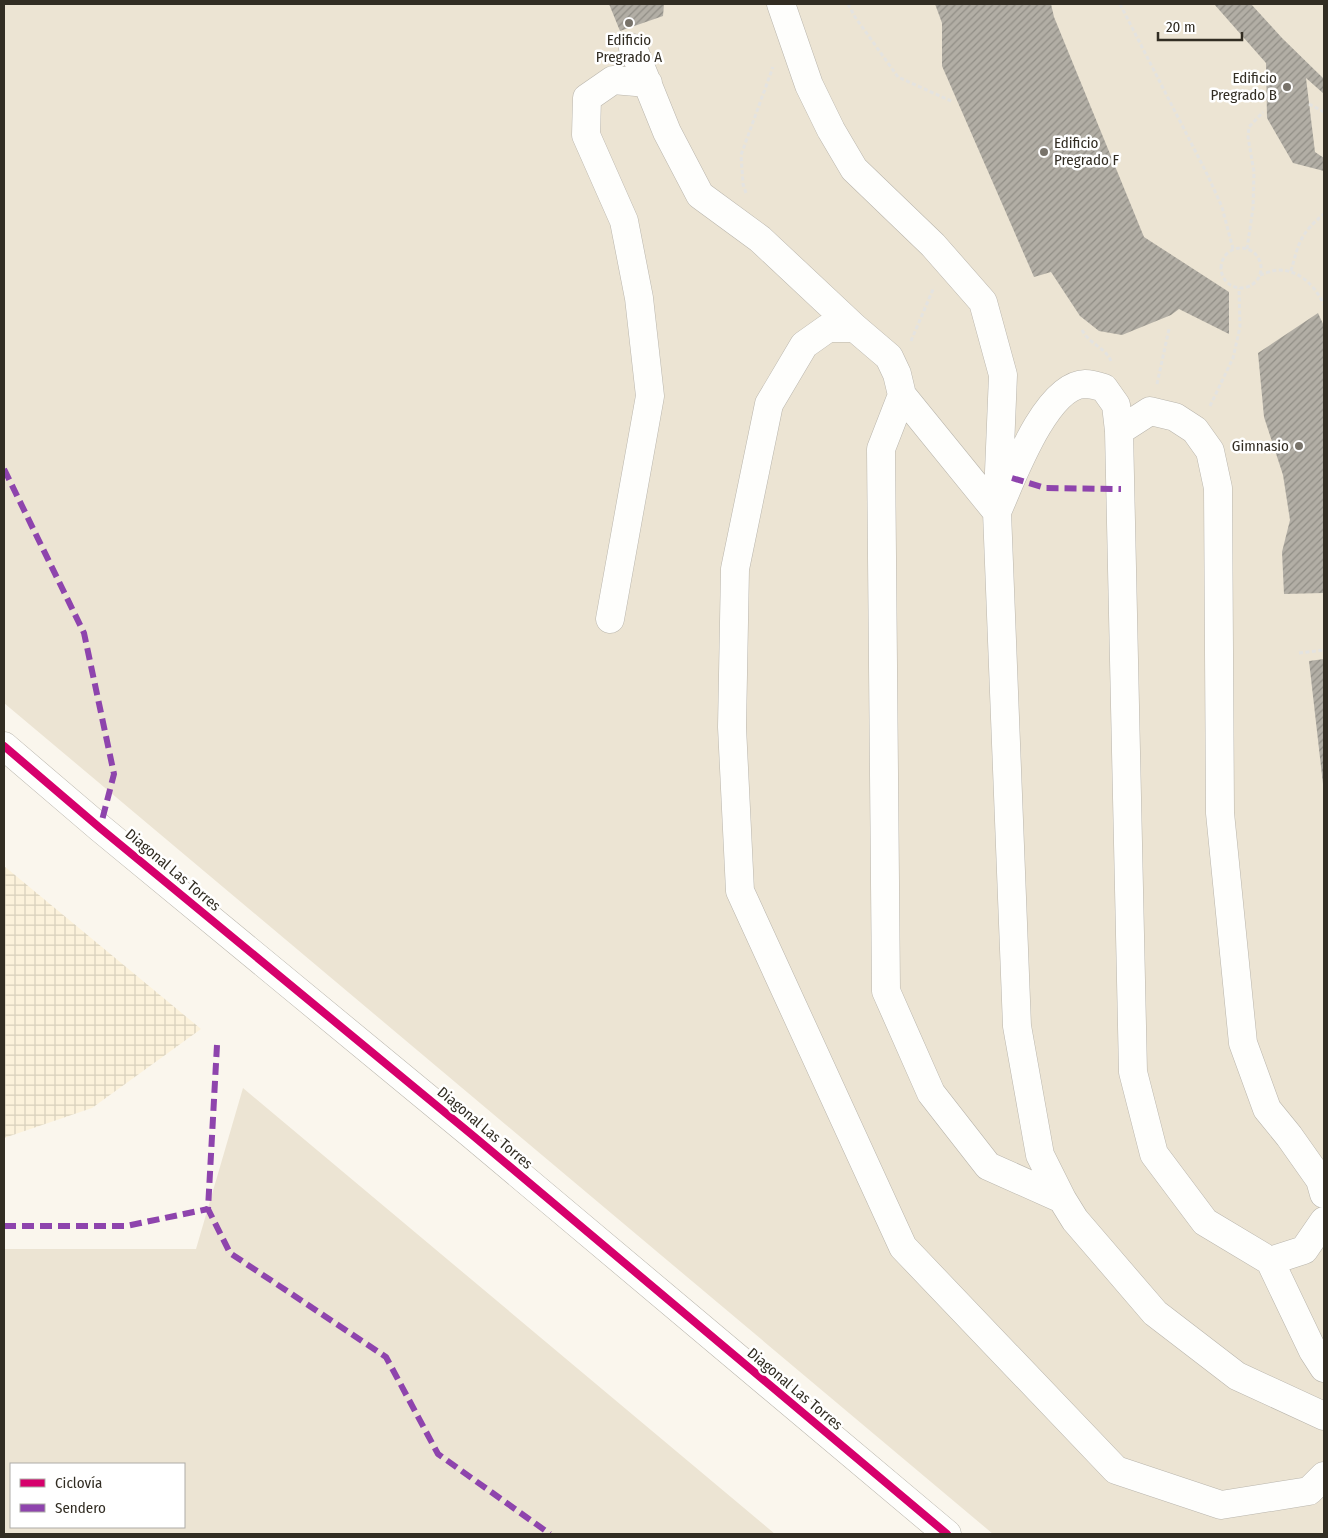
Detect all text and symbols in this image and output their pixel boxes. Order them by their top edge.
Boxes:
scale bar [1158,10,1242,42]
marker: Edificio Pregrado A [623,17,635,29]
text: 20 m [1166,18,1196,36]
place label: Edificio Pregrado A [596,31,662,66]
place label: Edificio Pregrado B [1210,69,1277,104]
marker: Edificio Pregrado B [1281,81,1293,93]
place label: Edificio Pregrado F [1054,134,1119,169]
marker: Edificio Pregrado F [1038,146,1050,158]
place label: Gimnasio [1232,437,1289,455]
marker: Gimnasio [1293,440,1305,452]
street label: Diagonal Las Torres [122,825,224,915]
street label: Diagonal Las Torres [434,1083,536,1173]
street label: Diagonal Las Torres [744,1344,846,1434]
legend [10,1463,185,1528]
text: Ciclovía [55,1474,102,1492]
text: Sendero [55,1499,106,1517]

